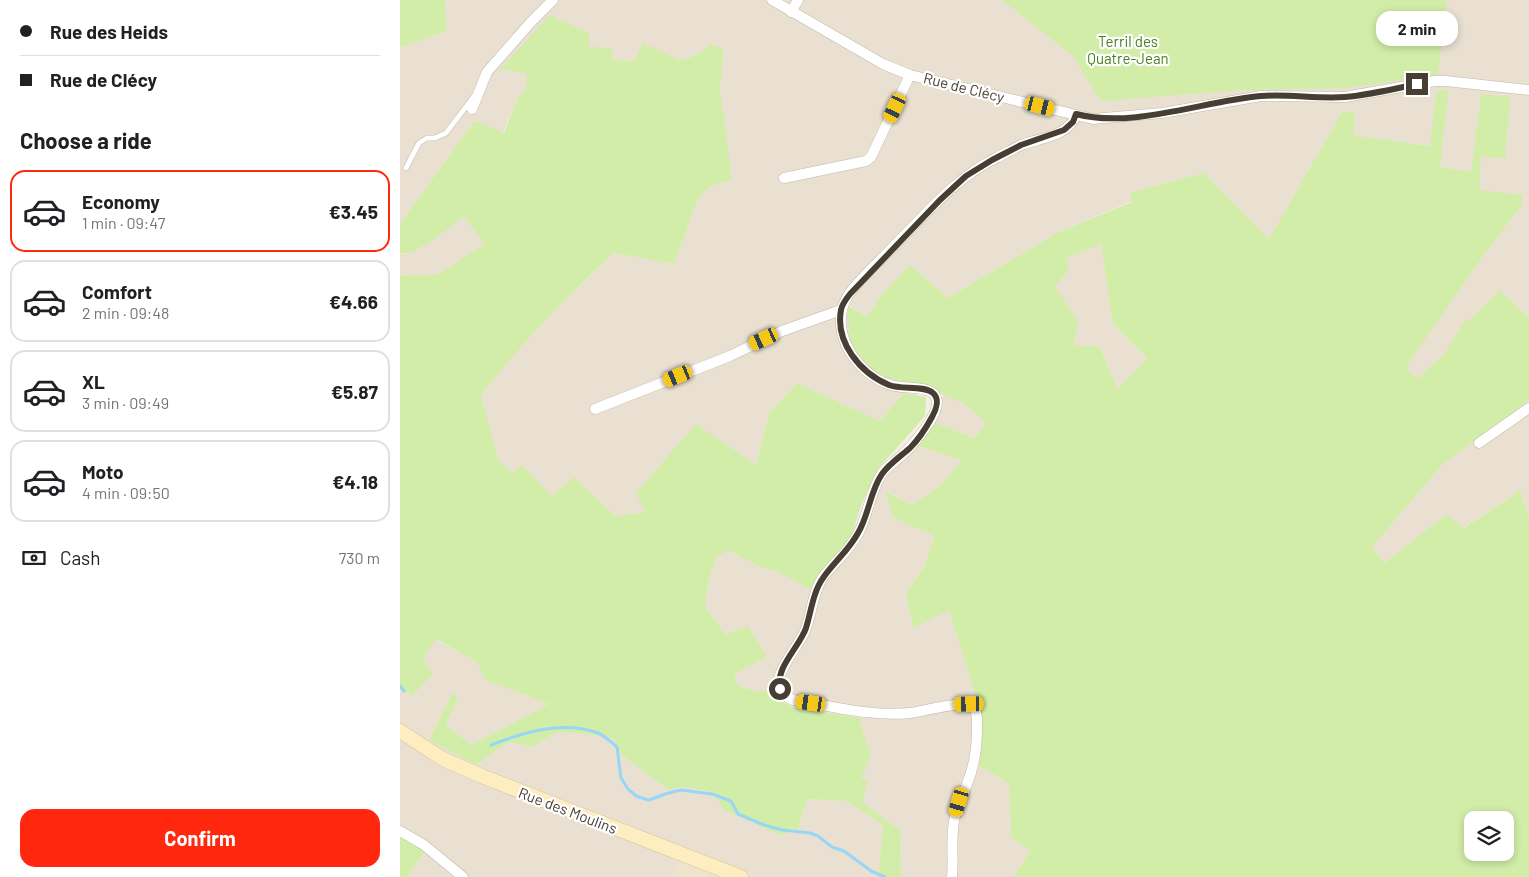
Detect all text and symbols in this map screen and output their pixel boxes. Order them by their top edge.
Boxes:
callout: 2 min [1376,12,1458,46]
text: 2 min [1398,19,1436,38]
text: Rue des Heids [50,20,168,43]
park label: Terril des Quatre-Jean [1087,32,1169,67]
text: Rue de Clécy [50,68,157,91]
street label: Rue de Clécy [922,68,1006,106]
route end [1406,73,1428,95]
car [881,91,908,125]
car [1023,95,1056,117]
text: Choose a ride [20,127,152,153]
icon: car [22,189,67,234]
text: Economy [82,190,160,213]
text: €3.45 [329,200,378,223]
text: 1 min · 09:47 [82,213,165,232]
icon: car [22,279,67,324]
text: Comfort [82,280,152,303]
text: €4.66 [329,290,378,313]
text: 2 min · 09:48 [82,303,169,322]
car [747,326,780,352]
car [661,363,694,389]
icon: car [22,369,67,414]
text: XL [82,370,105,393]
text: €5.87 [331,380,378,403]
text: 3 min · 09:49 [82,393,169,412]
icon: car [22,459,67,504]
text: Moto [82,460,124,483]
text: €4.18 [332,470,378,493]
text: 4 min · 09:50 [82,483,170,502]
icon: cash [20,544,48,572]
text: Cash [60,546,101,569]
text: 730 m [339,548,380,567]
route start [769,678,791,700]
car [795,693,826,713]
car [953,696,984,712]
street label: Rue des Moulins [516,783,620,837]
car [947,785,970,819]
button: Confirm [20,809,380,867]
map controls [1464,811,1514,861]
button: layers [1464,811,1514,861]

